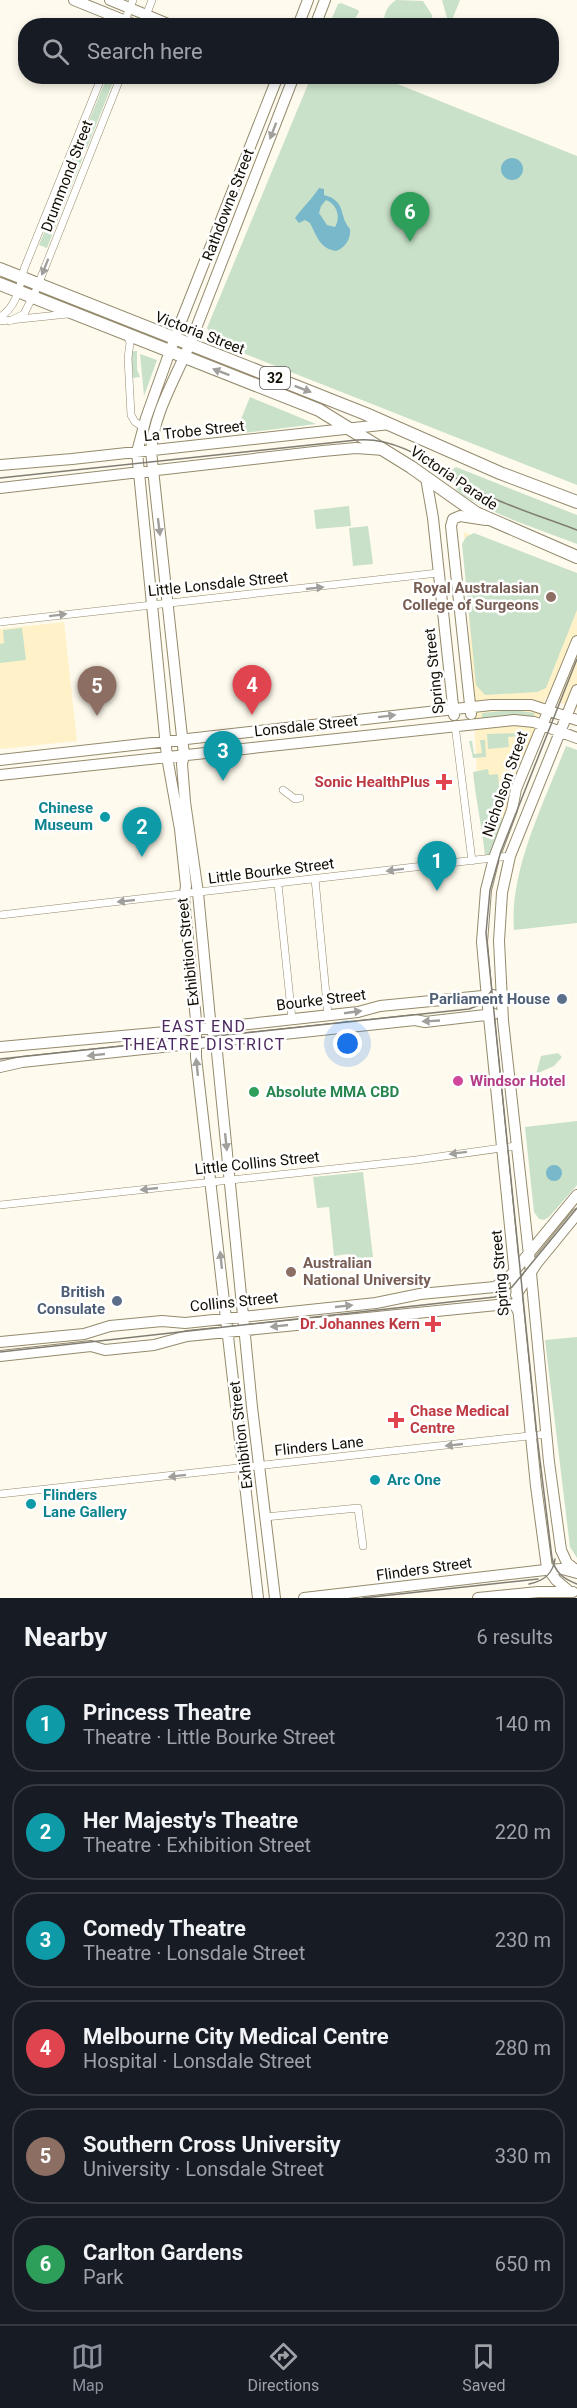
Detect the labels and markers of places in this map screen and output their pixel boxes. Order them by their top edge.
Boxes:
pin: 6 [390,192,430,242]
place label: Royal Australasian College of Surgeons [402,579,539,614]
marker: Royal Australasian College of Surgeons [544,590,558,604]
pin: 5 [78,666,116,716]
pin: 4 [232,666,272,715]
pin: 3 [204,732,242,781]
place label: Sonic HealthPlus [314,773,430,791]
marker: Sonic HealthPlus [435,773,453,791]
place label: Chinese Museum [34,799,93,834]
pin: 2 [122,808,162,857]
marker: Chinese Museum [98,810,112,824]
pin: 1 [418,842,456,891]
place label: Parliament House [429,990,550,1008]
marker: Parliament House [555,992,569,1006]
place label: Windsor Hotel [470,1072,566,1090]
marker: Windsor Hotel [451,1074,465,1088]
place label: Absolute MMA CBD [266,1083,400,1101]
marker: Absolute MMA CBD [247,1085,261,1099]
place label: Australian National University [303,1254,431,1289]
marker: Australian National University [284,1265,298,1279]
place label: British Consulate [37,1283,105,1318]
marker: British Consulate [110,1294,124,1308]
place label: Dr Johannes Kern [300,1315,420,1333]
marker: Dr Johannes Kern [424,1315,442,1333]
place label: Chase Medical Centre [410,1402,509,1437]
marker: Chase Medical Centre [387,1411,405,1429]
place label: Arc One [387,1471,441,1489]
marker: Arc One [368,1473,382,1487]
place label: Flinders Lane Gallery [43,1486,127,1521]
marker: Flinders Lane Gallery [24,1497,38,1511]

